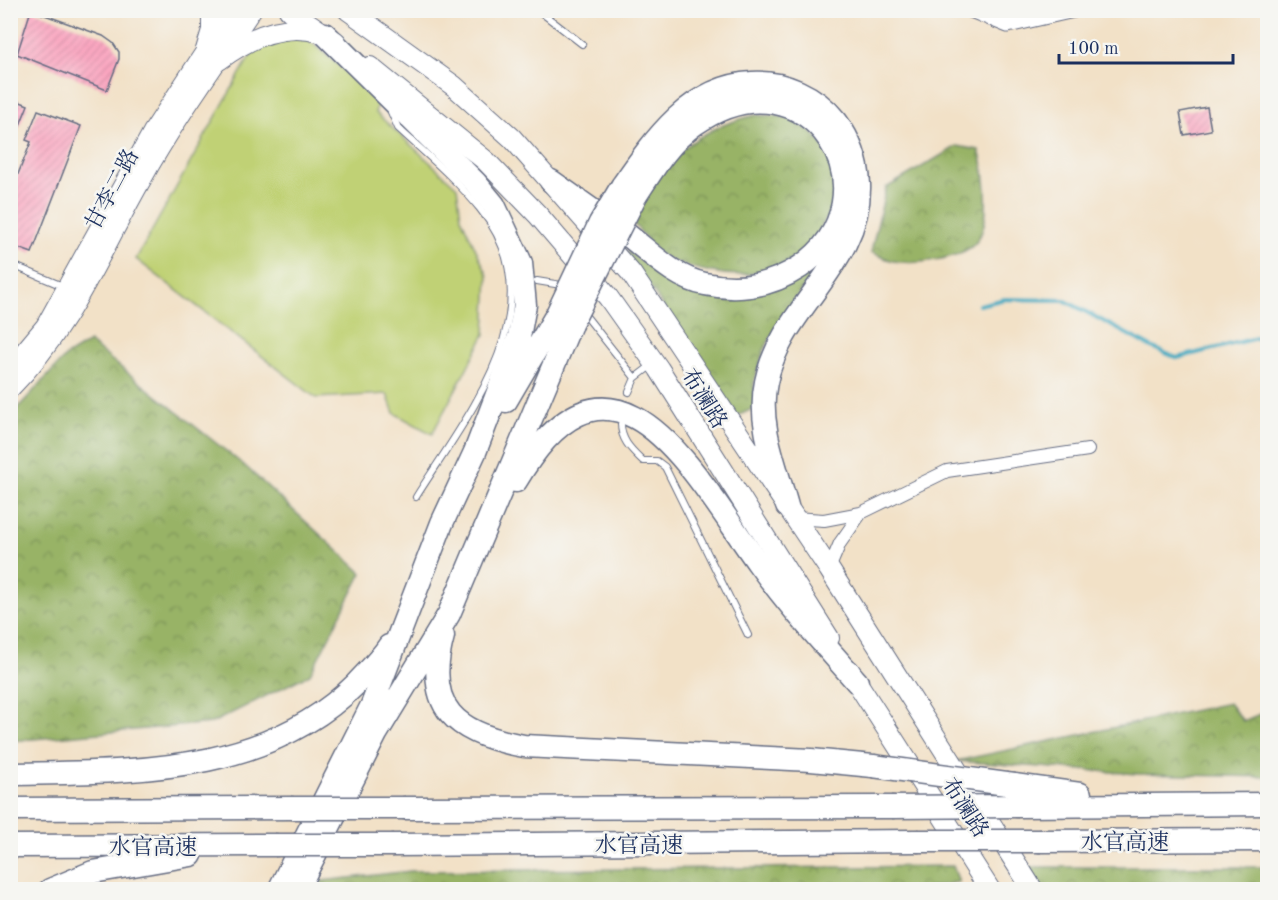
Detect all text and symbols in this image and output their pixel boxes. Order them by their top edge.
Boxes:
scale bar [1059,27,1233,65]
text: 100 m [1068,40,1119,58]
street label: 甘李二路 [81,145,143,234]
street label: 布澜路 [676,364,732,433]
street label: 布澜路 [937,773,993,842]
street label: 水官高速 [1081,830,1169,854]
street label: 水官高速 [595,833,683,857]
street label: 水官高速 [109,835,197,859]

